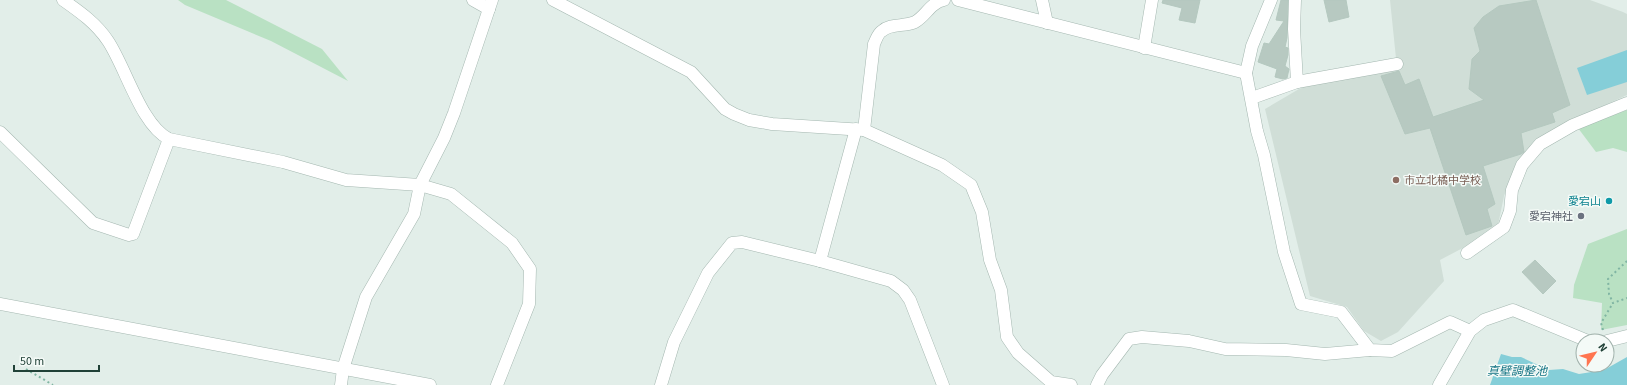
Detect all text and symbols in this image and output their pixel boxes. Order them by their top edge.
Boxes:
place label: 市立北橘中学校 [1404,173,1481,188]
marker: 市立北橘中学校 [1391,175,1401,185]
place label: 愛宕山 [1568,194,1601,209]
marker: 愛宕山 [1604,196,1614,206]
place label: 愛宕神社 [1529,209,1573,224]
marker: 愛宕神社 [1576,211,1586,221]
north arrow [1575,333,1615,373]
text: N [1595,340,1611,355]
scale bar [14,347,99,373]
text: 50 m [20,353,44,370]
water label: 真壁調整池 [1487,363,1548,380]

